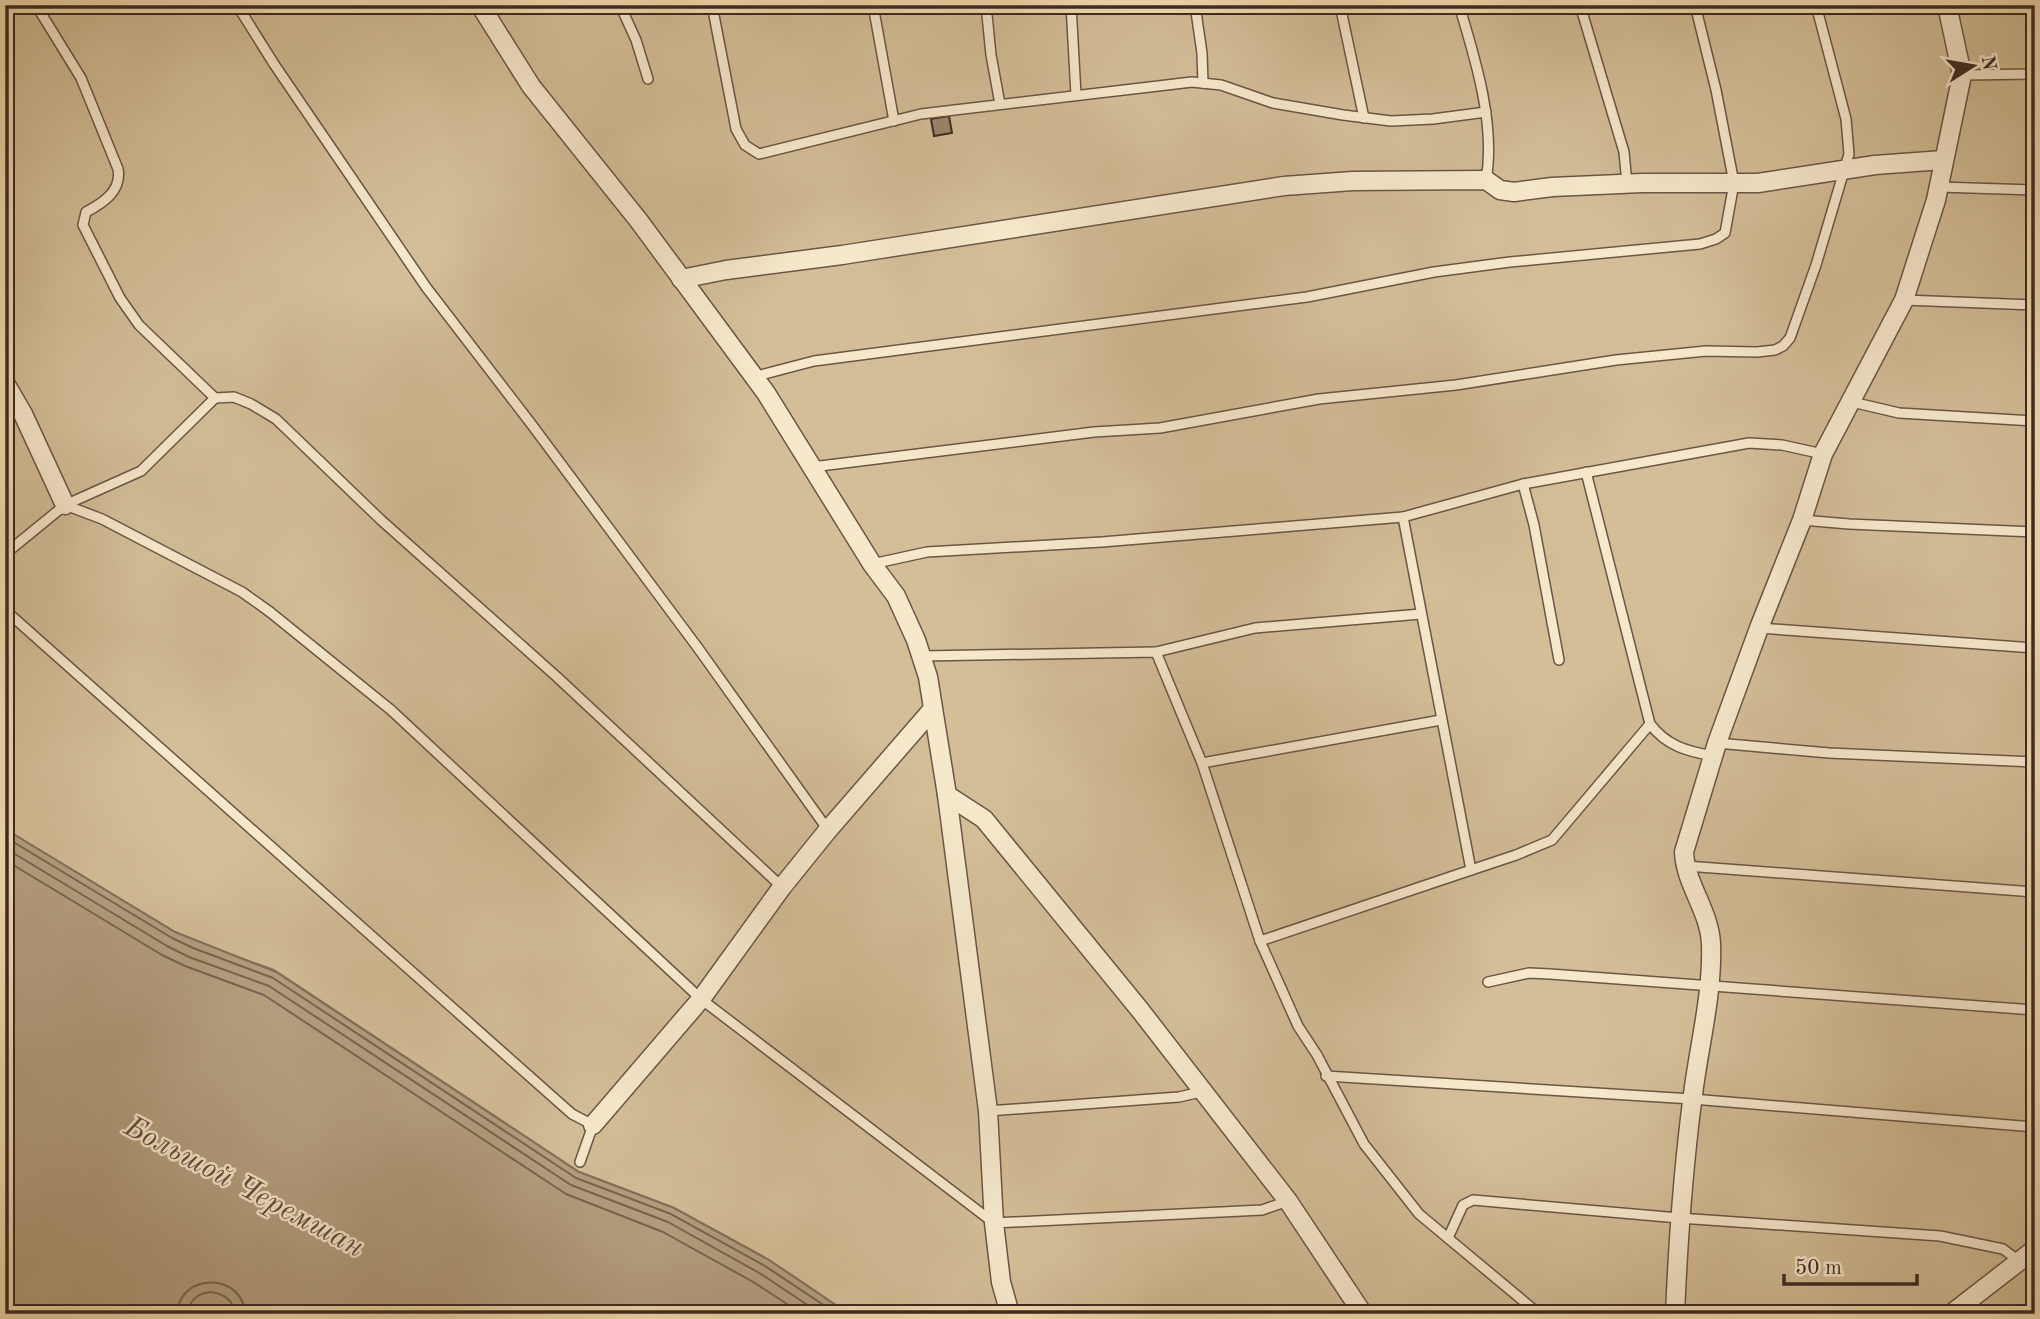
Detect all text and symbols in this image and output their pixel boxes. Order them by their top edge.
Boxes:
north arrow [1938,32,2008,102]
text: N [1977,54,1998,73]
water label: Большой Черемшан [119,1112,368,1263]
scale bar [1784,1242,1918,1286]
text: 50 m [1795,1258,1842,1279]

